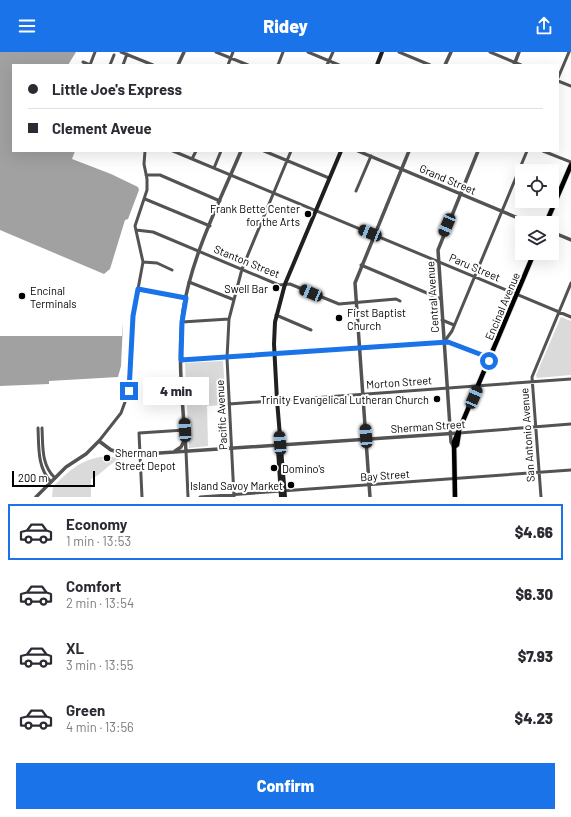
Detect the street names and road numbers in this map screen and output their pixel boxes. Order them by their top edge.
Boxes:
street label: Grand Street [418,161,478,197]
street label: Stanton Street [212,242,282,280]
street label: Paru Street [447,250,503,284]
street label: Central Avenue [423,261,441,333]
street label: Encinal Avenue [482,270,522,342]
street label: Morton Street [366,373,432,391]
street label: Pacific Avenue [213,379,229,450]
street label: San Antonio Avenue [517,387,537,483]
street label: Sherman Street [390,417,466,435]
street label: Bay Street [360,467,410,483]

